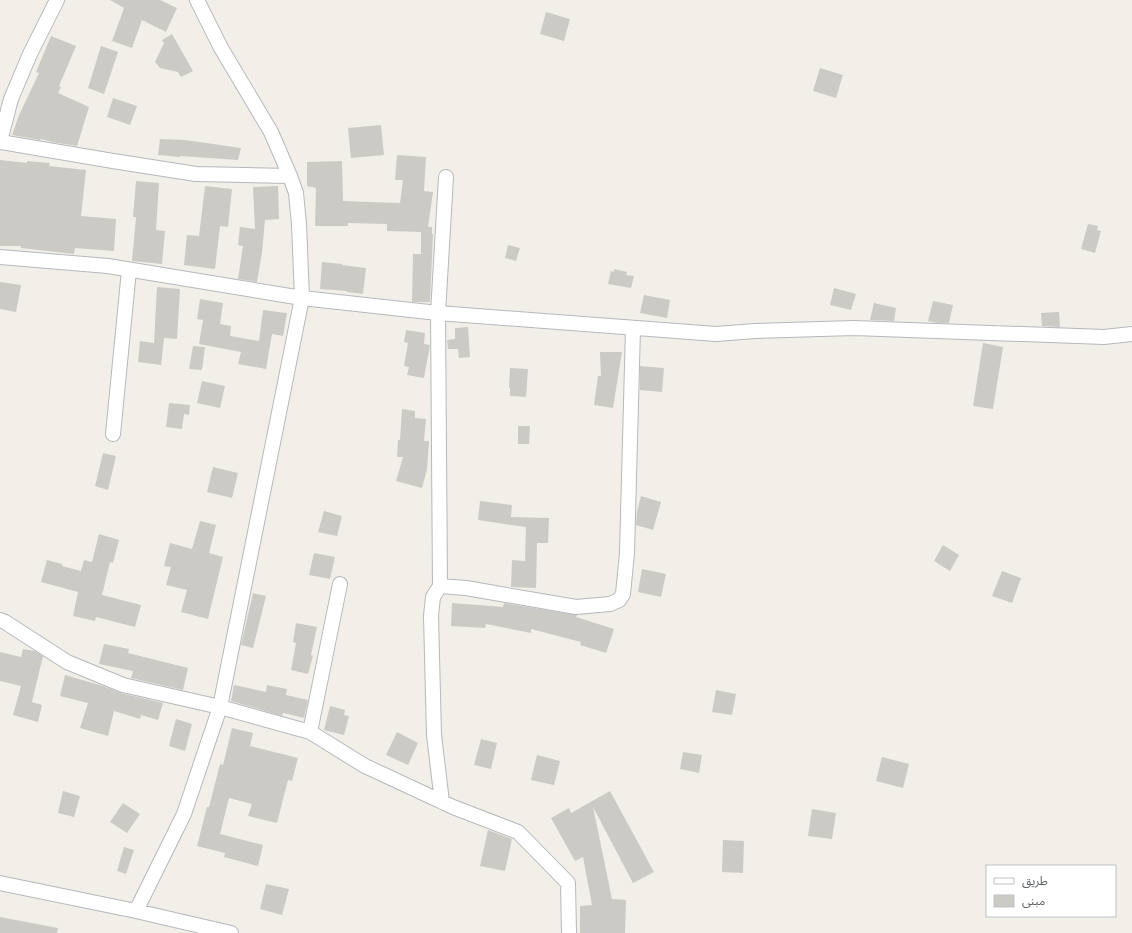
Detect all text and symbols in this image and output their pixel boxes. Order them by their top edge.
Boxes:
legend [986,865,1116,917]
text: طريق [1022,874,1048,889]
text: مبنى [1022,894,1045,908]

